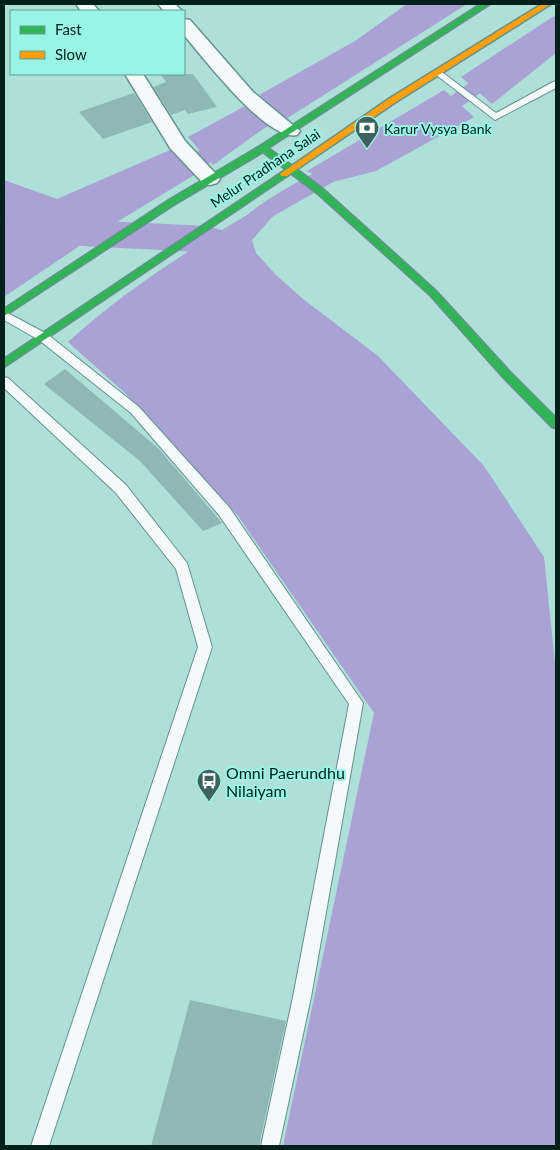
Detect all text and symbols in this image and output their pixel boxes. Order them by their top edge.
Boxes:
legend [10,10,185,75]
text: Fast [55,20,82,38]
text: Slow [55,45,87,63]
bank icon: Karur Vysya Bank [354,115,380,149]
place label: Karur Vysya Bank [384,120,492,137]
street label: Melur Pradhana Salai [207,125,323,211]
place label: Omni Paerundhu Nilaiyam [226,763,345,800]
bus stop icon: Omni Paerundhu Nilaiyam [196,768,222,802]

